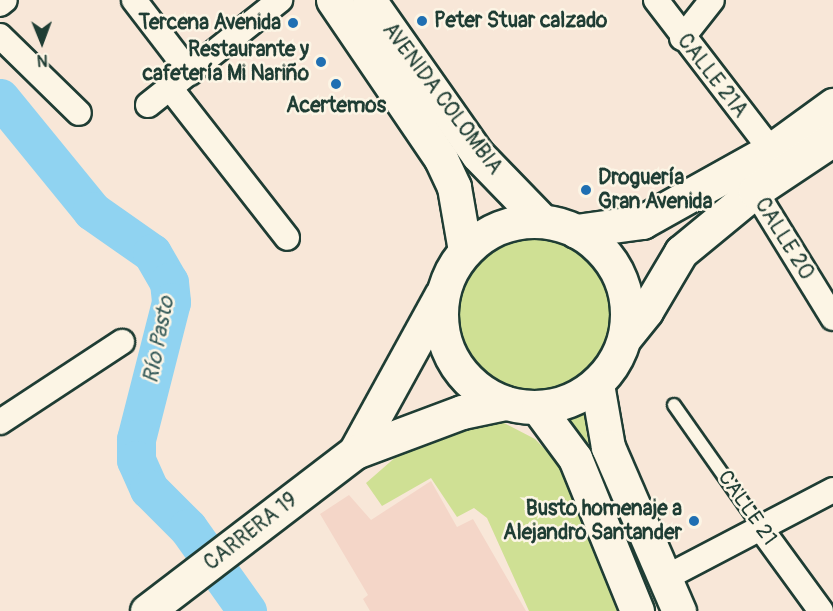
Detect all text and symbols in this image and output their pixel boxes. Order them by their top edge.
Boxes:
place label: Peter Stuar calzado [434,8,607,34]
place label: Tercena Avenida [139,10,281,36]
north arrow [12,12,72,72]
marker: Peter Stuar calzado [415,14,429,28]
marker: Tercena Avenida [286,16,300,30]
street label: AVENIDA COLOMBIA [377,18,507,180]
street label: CALLE 21A [671,29,753,123]
place label: Restaurante y cafetería Mi Nariño [142,37,309,87]
text: N [37,50,48,70]
marker: Restaurante y cafetería Mi Nariño [314,55,328,69]
marker: Acertemos [329,77,343,91]
place label: Acertemos [286,93,386,119]
place label: Droguería Gran Avenida [598,165,712,215]
marker: Droguería Gran Avenida [579,183,593,197]
street label: CALLE 20 [749,193,819,285]
water label: Río Pasto [138,295,180,385]
street label: CALLE 21 [712,466,782,550]
street label: CARRERA 19 [199,488,303,576]
place label: Busto homenaje a Alejandro Santander [503,496,682,546]
marker: Busto homenaje a Alejandro Santander [687,514,701,528]

